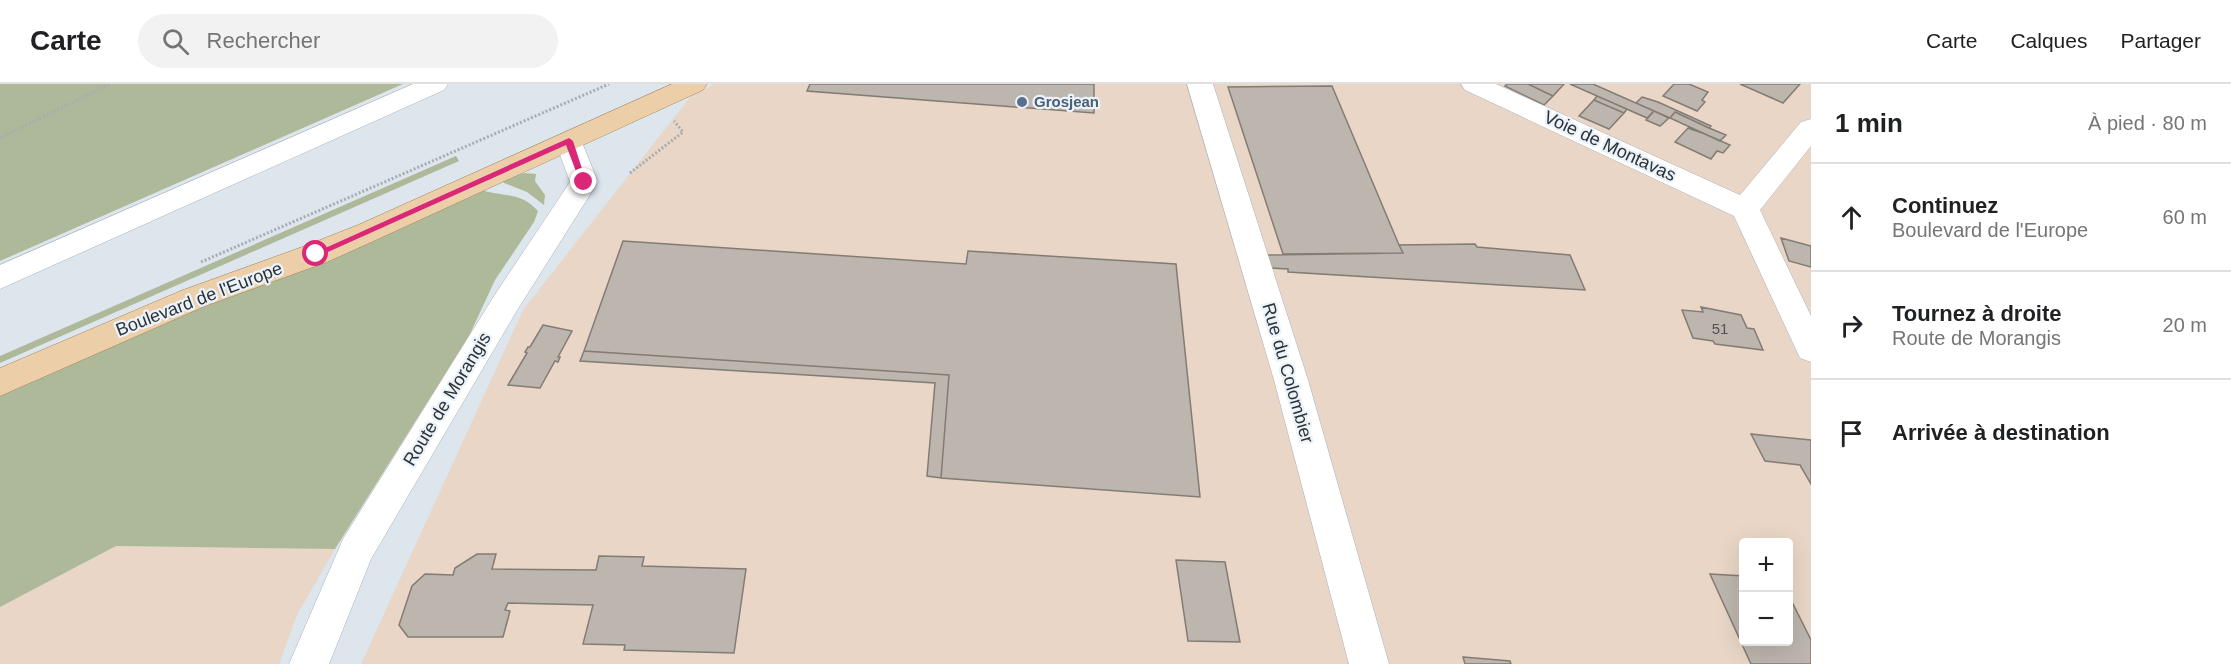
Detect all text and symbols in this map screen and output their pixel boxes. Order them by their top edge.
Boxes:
search box [138,14,558,68]
text: Carte [30,25,102,56]
icon: search [159,25,192,58]
text: Rechercher [207,28,320,53]
text: Carte [1926,29,1977,52]
text: Calques [2010,29,2087,52]
text: Partager [2120,29,2201,52]
place label: Grosjean [1034,93,1099,110]
marker: Grosjean [1015,95,1029,109]
street label: Voie de Montavas [1541,107,1679,185]
text: 1 min [1835,108,1903,138]
text: À pied · 80 m [2088,112,2207,134]
route end [570,168,596,194]
text: Continuez [1892,193,1998,218]
icon: ahead [1835,201,1868,234]
text: 60 m [2163,206,2207,228]
text: Boulevard de l'Europe [1892,219,2088,241]
route start [302,240,328,266]
street label: Boulevard de l'Europe [113,258,285,340]
street label: Rue du Colombier [1258,301,1318,445]
text: Tournez à droite [1892,301,2062,326]
icon: right [1835,309,1868,342]
text: 20 m [2163,314,2207,336]
house number: 51 [1712,320,1728,337]
text: Route de Morangis [1892,327,2061,349]
street label: Route de Morangis [399,329,495,469]
icon: arrive [1835,417,1868,450]
text: Arrivée à destination [1892,420,2110,445]
map controls [1739,538,1793,646]
button: + [1739,538,1793,592]
button: − [1739,592,1793,646]

